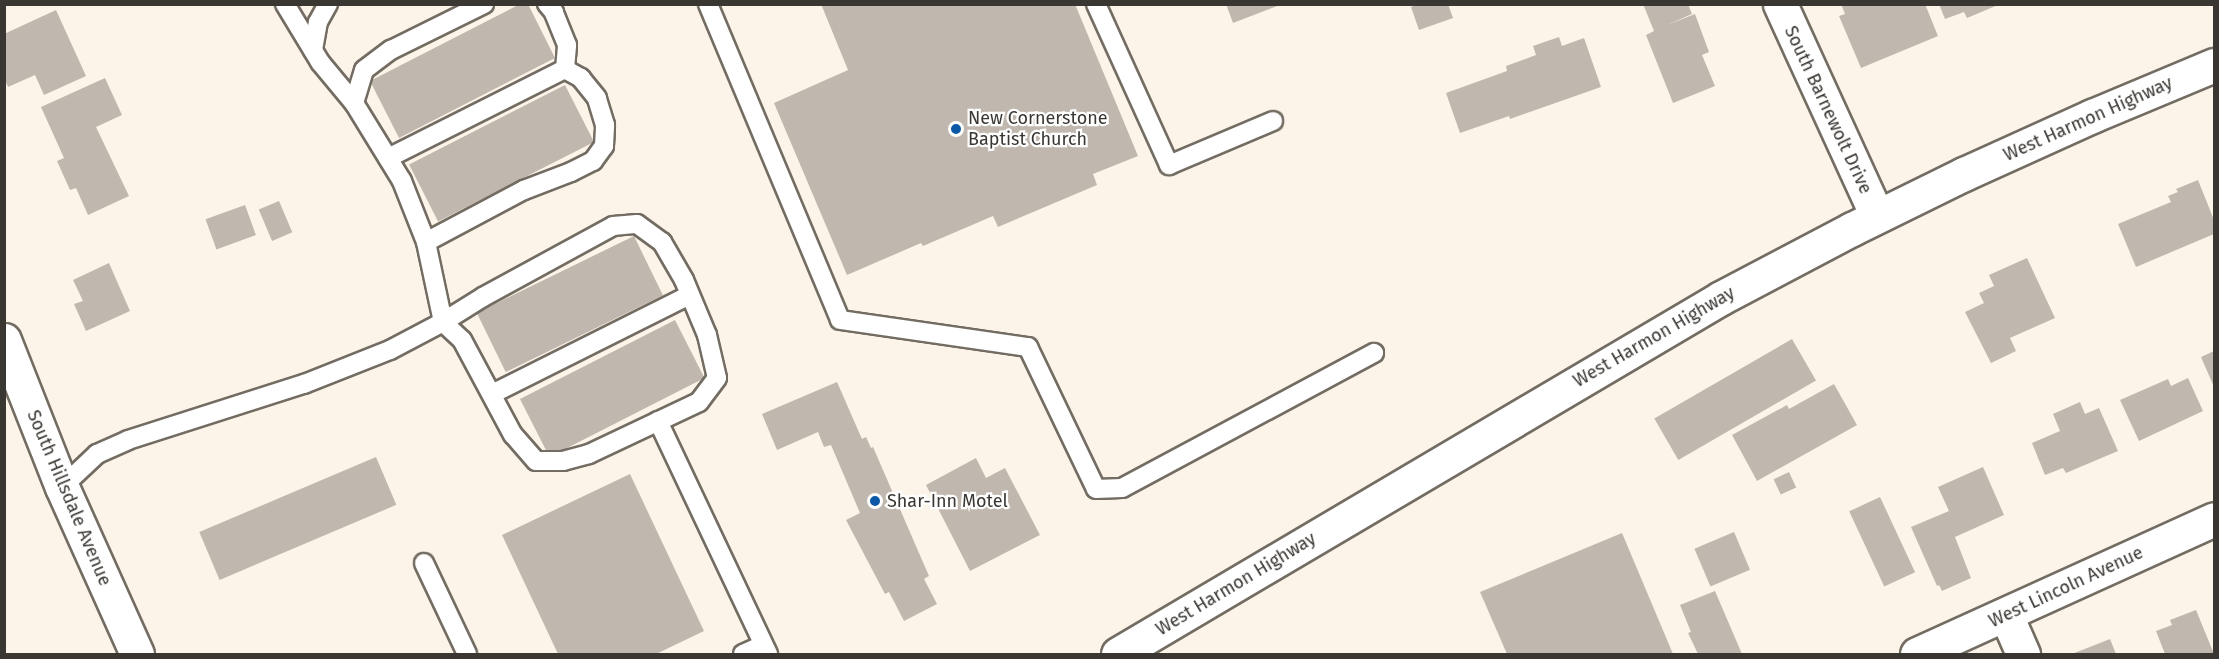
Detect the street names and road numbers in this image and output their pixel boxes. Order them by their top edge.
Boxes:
street label: South Barnewolt Drive [1780,23,1876,197]
street label: West Harmon Highway [2000,72,2176,166]
street label: West Harmon Highway [1569,282,1739,392]
street label: South Hillsdale Avenue [22,407,116,589]
street label: West Harmon Highway [1152,528,1320,640]
street label: West Lincoln Avenue [1985,542,2147,632]

